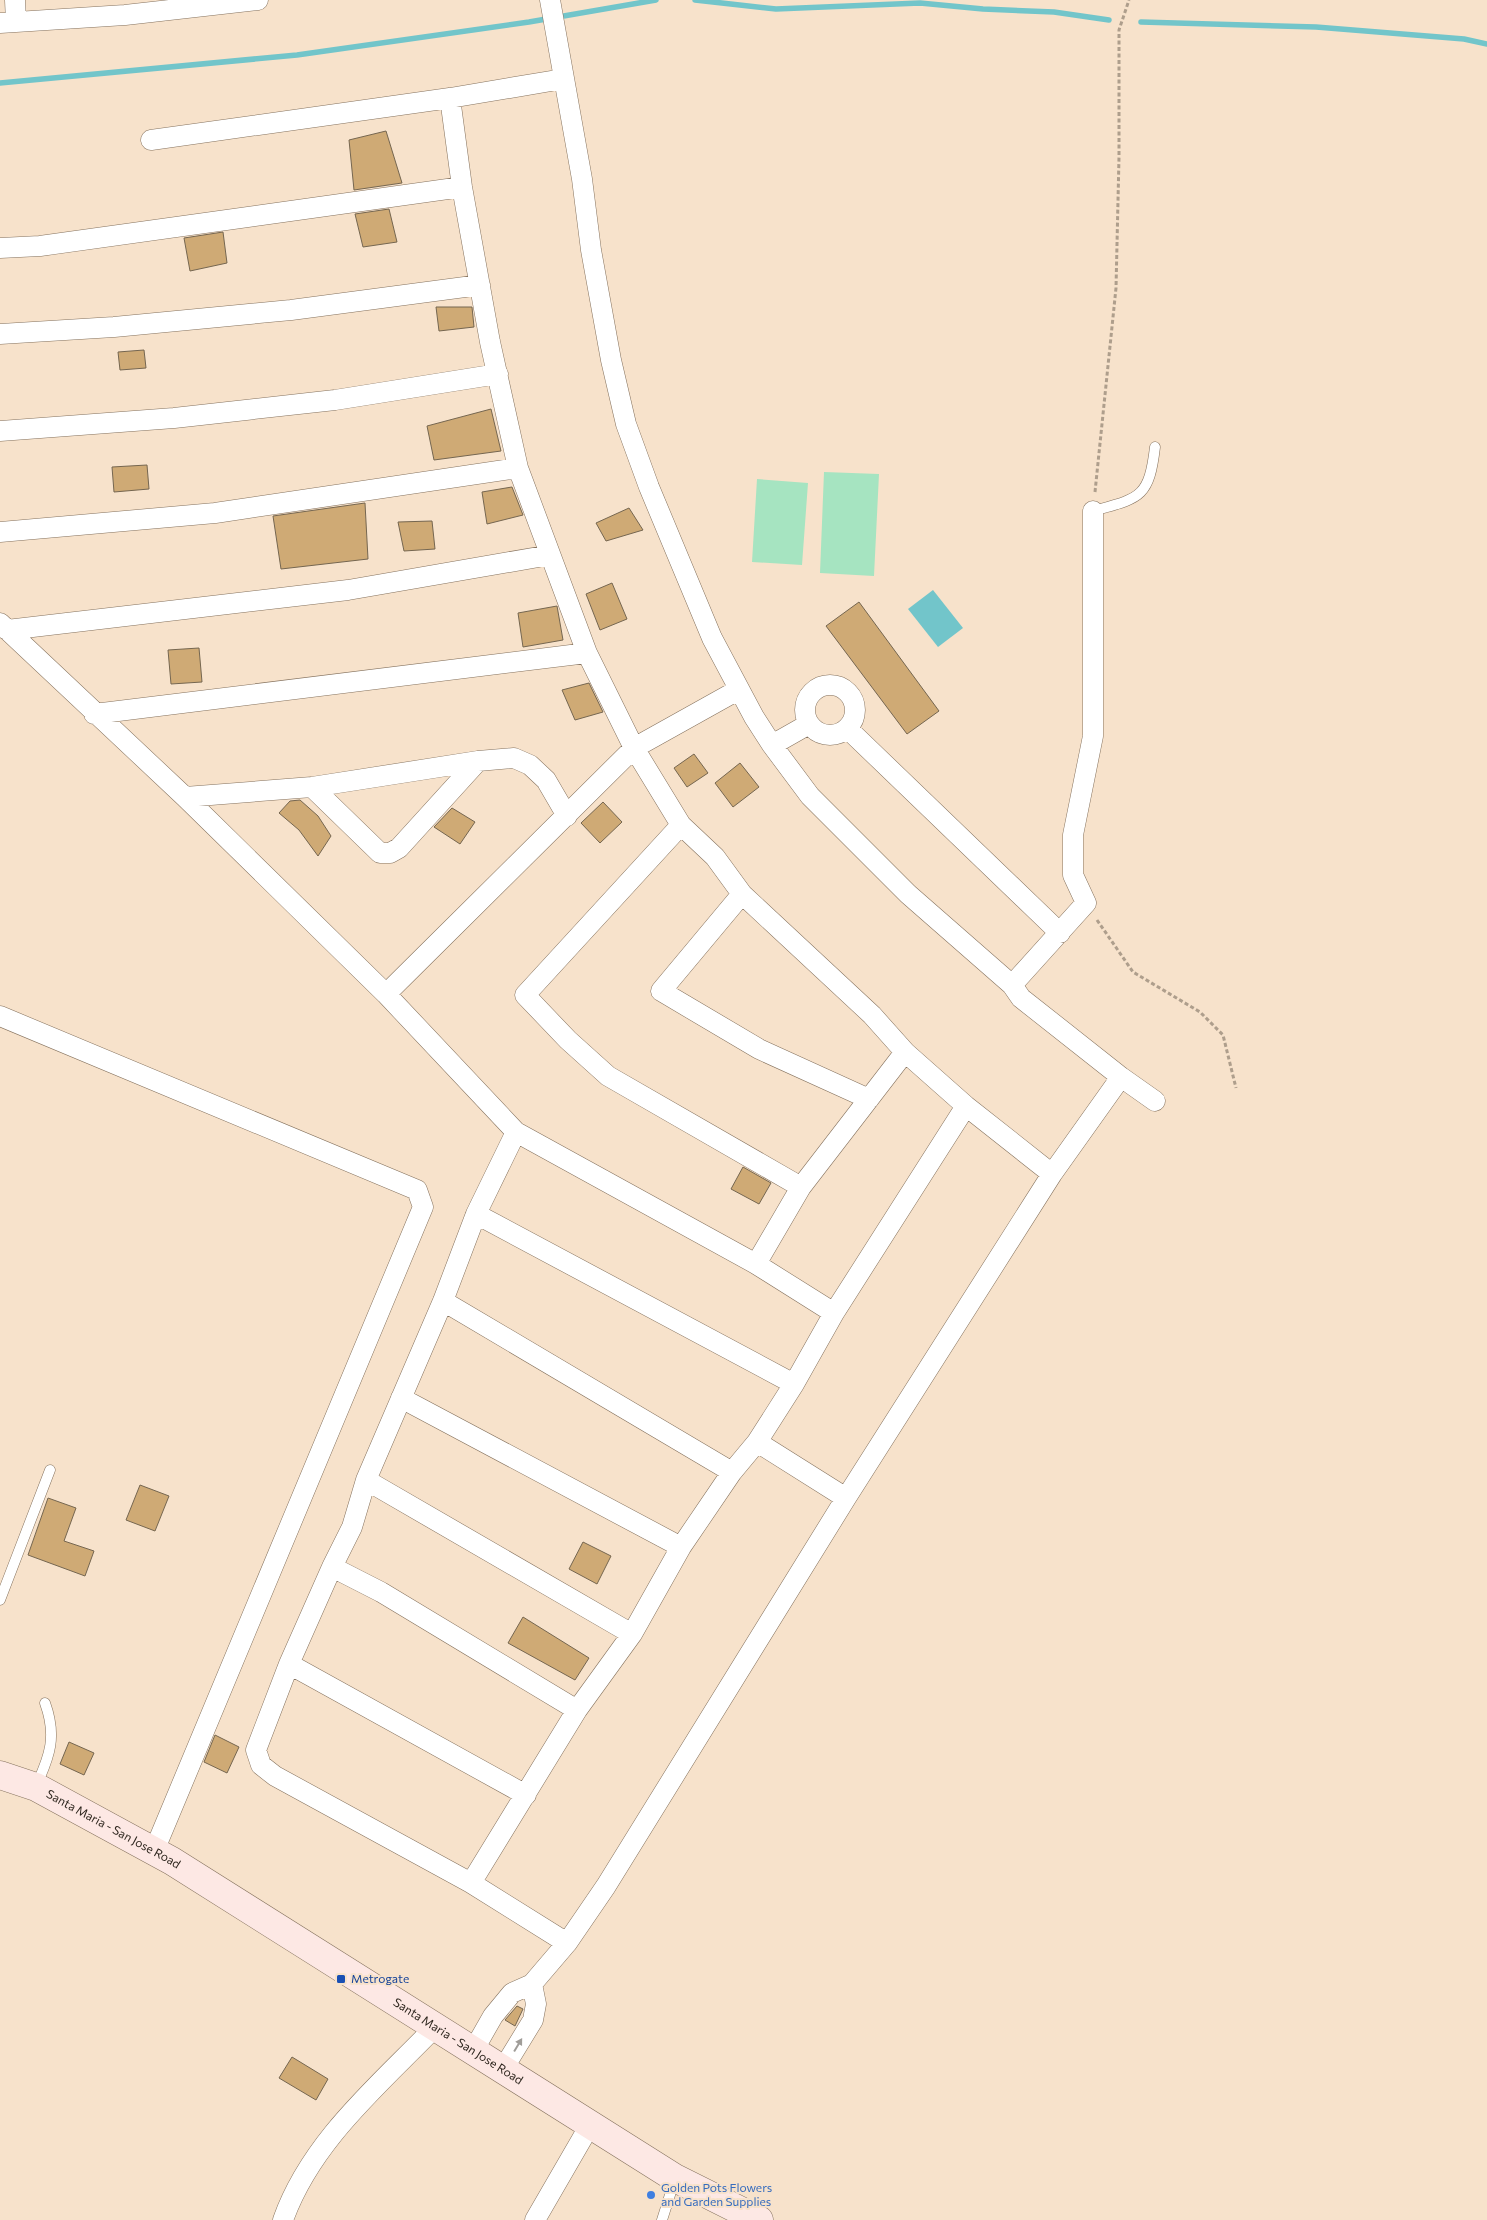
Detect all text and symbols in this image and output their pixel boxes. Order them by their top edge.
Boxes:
street label: Santa Maria - San Jose Road [44,1786,184,1871]
place label: Metrogate [351,1971,409,1985]
marker: Metrogate [335,1973,347,1985]
street label: Santa Maria - San Jose Road [391,1994,526,2087]
one-way arrow [514,2038,523,2051]
place label: Golden Pots Flowers and Garden Supplies [661,2180,772,2208]
marker: Golden Pots Flowers and Garden Supplies [645,2189,657,2201]

